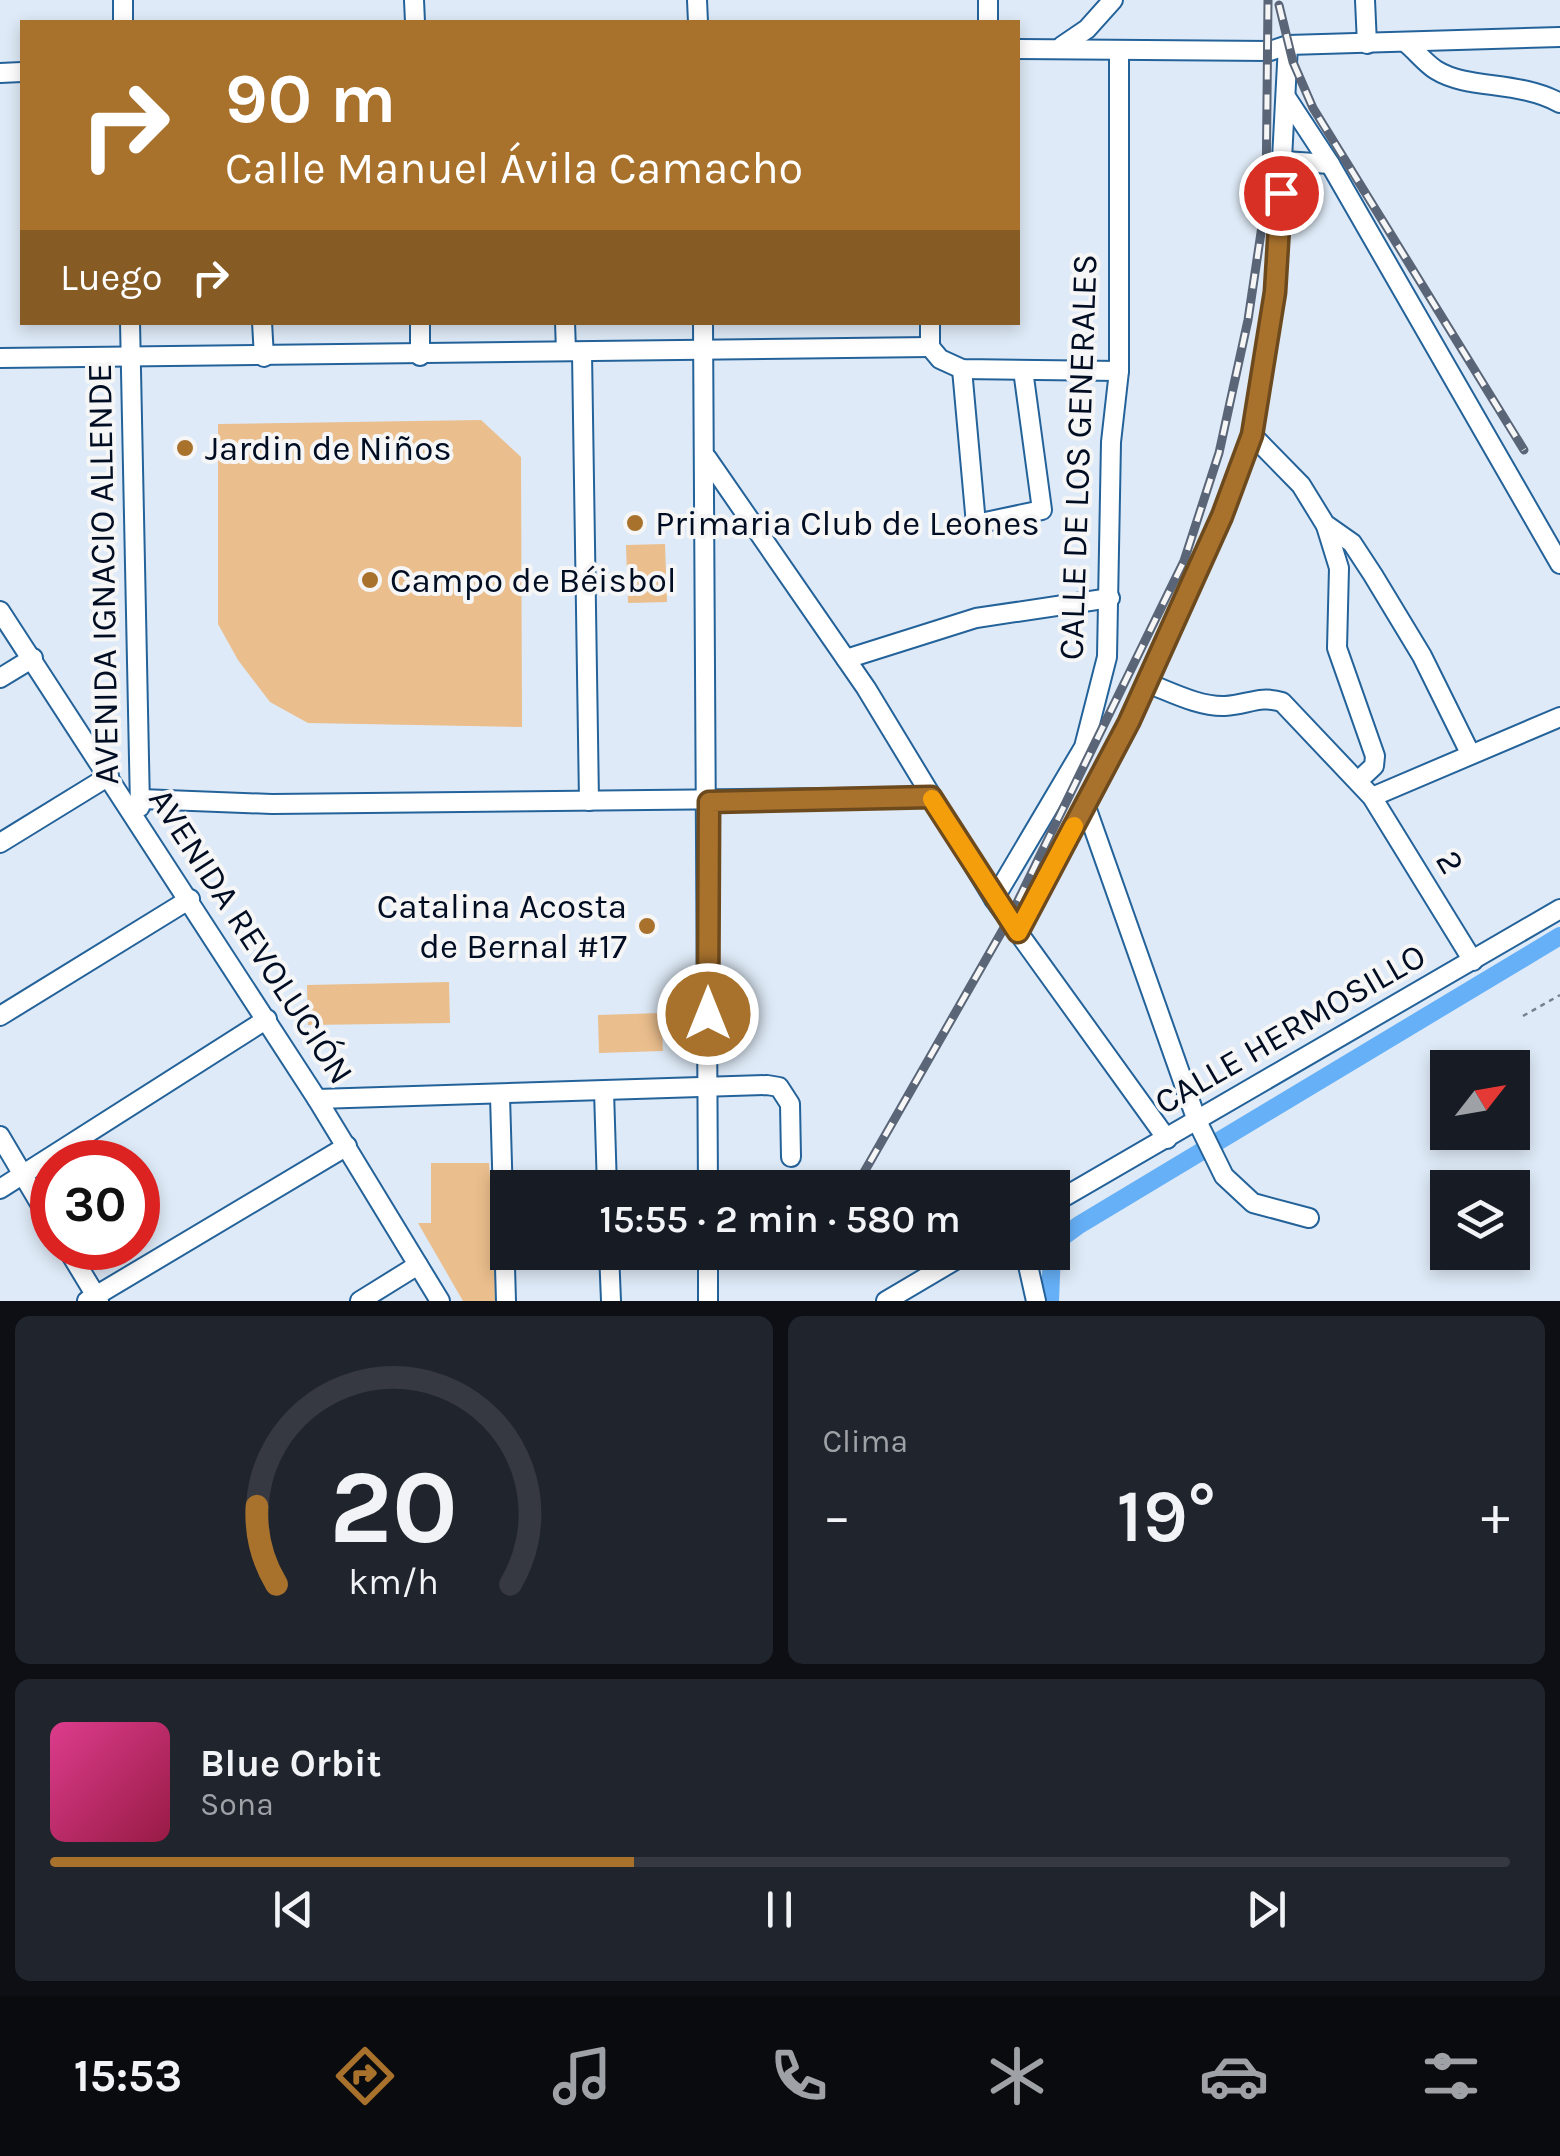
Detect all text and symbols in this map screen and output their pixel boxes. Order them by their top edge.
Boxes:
text: 90 m [225,58,396,140]
icon: right [60,60,190,190]
text: Calle Manuel Ávila Camacho [225,142,803,194]
pin [1239,151,1324,236]
icon: arrive [1254,166,1309,221]
icon: right [183,250,238,305]
street label: CALLE DE LOS GENERALES [1050,253,1106,661]
text: Luego [60,255,163,300]
street label: AVENIDA IGNACIO ALLENDE [79,363,127,785]
place label: Jardin de Niños [205,428,452,469]
marker: Jardin de Niños [174,437,196,459]
place label: Primaria Club de Leones [655,503,1040,544]
marker: Primaria Club de Leones [624,512,646,534]
place label: Campo de Béisbol [390,560,677,601]
marker: Campo de Béisbol [359,569,381,591]
street label: AVENIDA REVOLUCIÓN [140,781,362,1091]
street label: 2 [1427,843,1473,881]
place label: Catalina Acosta de Bernal #17 [377,886,627,967]
marker: Catalina Acosta de Bernal #17 [636,915,658,937]
street label: CALLE HERMOSILLO [1148,935,1432,1123]
position arrow [656,962,760,1066]
north arrow [1430,1050,1530,1150]
map controls [1430,1050,1530,1270]
speed limit sign: 30 [30,1140,160,1270]
button: layers [1430,1170,1530,1270]
text: 15:55 · 2 min · 580 m [599,1197,961,1242]
text: Clima [823,1423,908,1460]
text: 20 [329,1447,458,1568]
text: 19° [1117,1472,1216,1560]
text: − [823,1484,851,1548]
text: + [1481,1484,1510,1548]
text: km/h [348,1561,439,1603]
text: Blue Orbit [200,1741,381,1786]
text: Sona [200,1786,274,1823]
icon: previous [266,1882,321,1937]
icon: pause [752,1882,807,1937]
icon: next [1239,1882,1294,1937]
icon: directions [330,2041,400,2111]
icon: music [547,2041,617,2111]
icon: phone [764,2041,834,2111]
icon: climate [982,2041,1052,2111]
icon: car [1199,2041,1269,2111]
icon: filters [1416,2041,1486,2111]
text: 15:53 [74,2050,182,2102]

